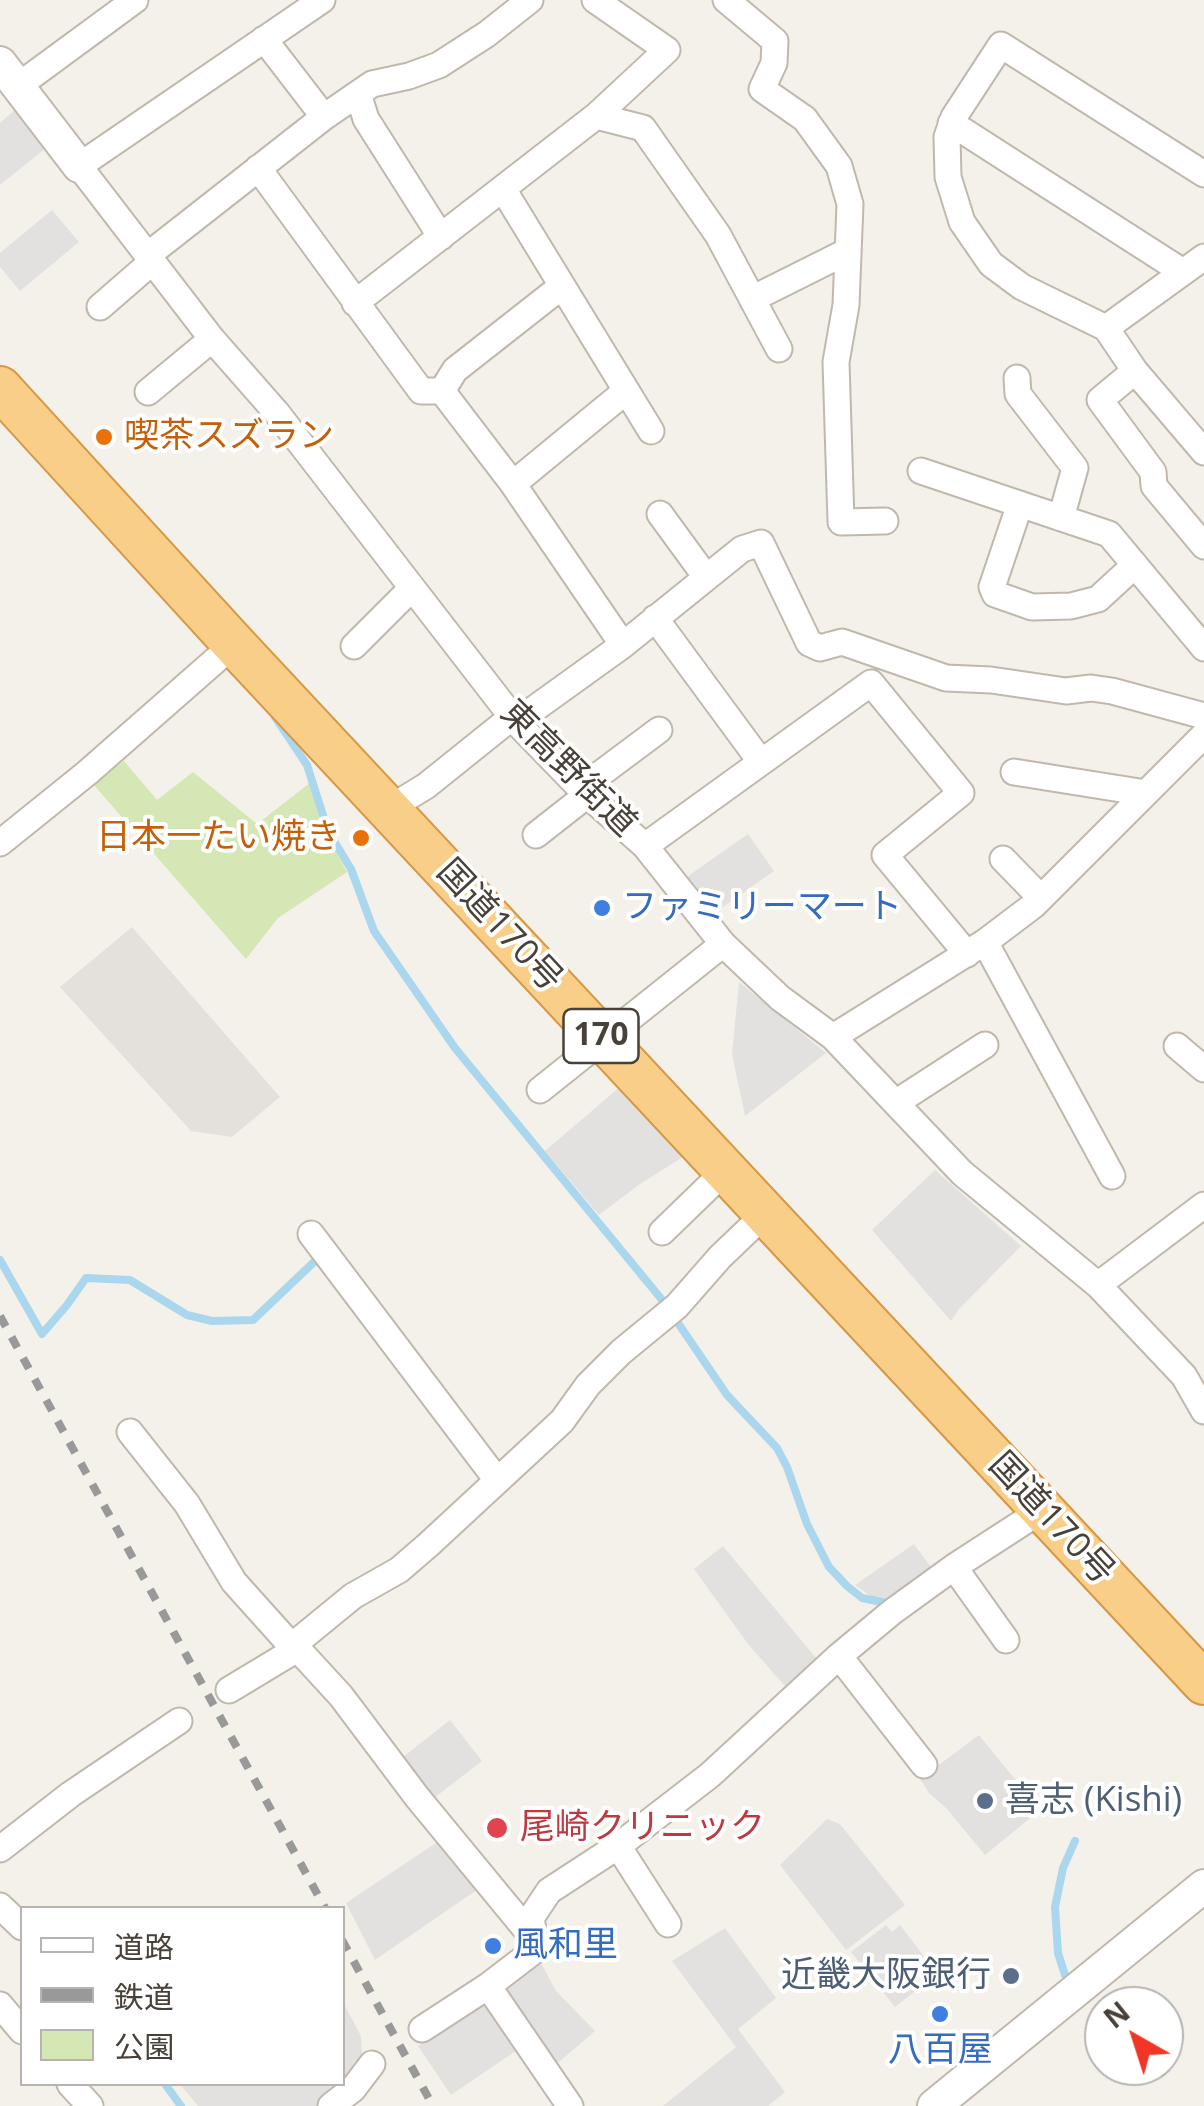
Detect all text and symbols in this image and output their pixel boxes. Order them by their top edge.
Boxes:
place label: 喫茶スズラン [124,416,334,458]
marker: 喫茶スズラン [93,426,115,448]
street label: 東高野街道 [491,692,645,846]
place label: 日本一たい焼き [96,817,341,859]
marker: 日本一たい焼き [350,827,372,849]
street label: 国道170号 [427,851,571,1001]
place label: ファミリーマート [622,887,902,929]
marker: ファミリーマート [591,897,613,919]
road number: 170 [564,1009,638,1063]
street label: 国道170号 [979,1444,1123,1594]
place label: 喜志 (Kishi) [1005,1780,1182,1822]
marker: 喜志 (Kishi) [974,1790,996,1812]
place label: 尾崎クリニック [520,1807,765,1849]
marker: 尾崎クリニック [484,1815,510,1841]
legend [20,1906,345,2086]
place label: 風和里 [513,1925,618,1967]
text: 道路 [114,1926,174,1967]
marker: 風和里 [482,1935,504,1957]
place label: 近畿大阪銀行 [781,1955,991,1997]
marker: 近畿大阪銀行 [1000,1965,1022,1987]
text: 鉄道 [114,1976,174,2017]
north arrow [1084,1986,1184,2086]
text: N [1096,1992,1137,2036]
marker: 八百屋 [929,2003,951,2025]
text: 公園 [114,2026,174,2067]
place label: 八百屋 [888,2030,992,2072]

